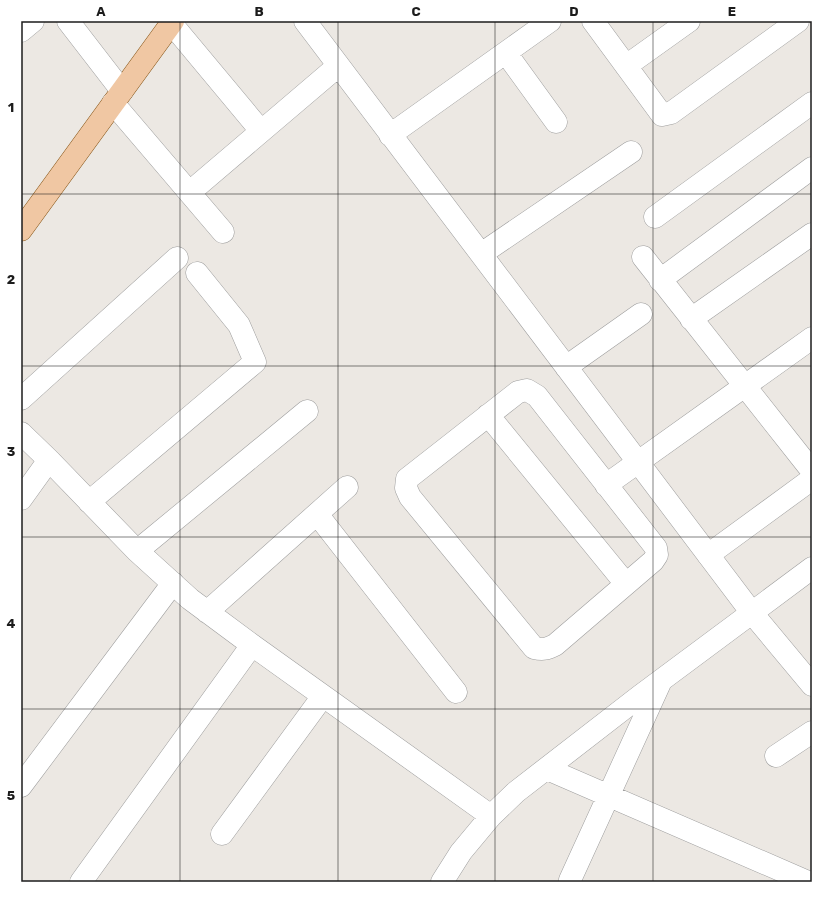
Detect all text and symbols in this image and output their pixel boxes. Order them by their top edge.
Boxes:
text: A [96,4,106,19]
text: B [254,4,264,19]
text: C [411,4,421,19]
text: D [569,4,579,19]
text: E [728,4,736,19]
text: 1 [8,100,14,115]
text: 2 [7,272,15,287]
text: 3 [7,444,16,459]
text: 4 [7,616,16,631]
text: 5 [7,788,15,803]

